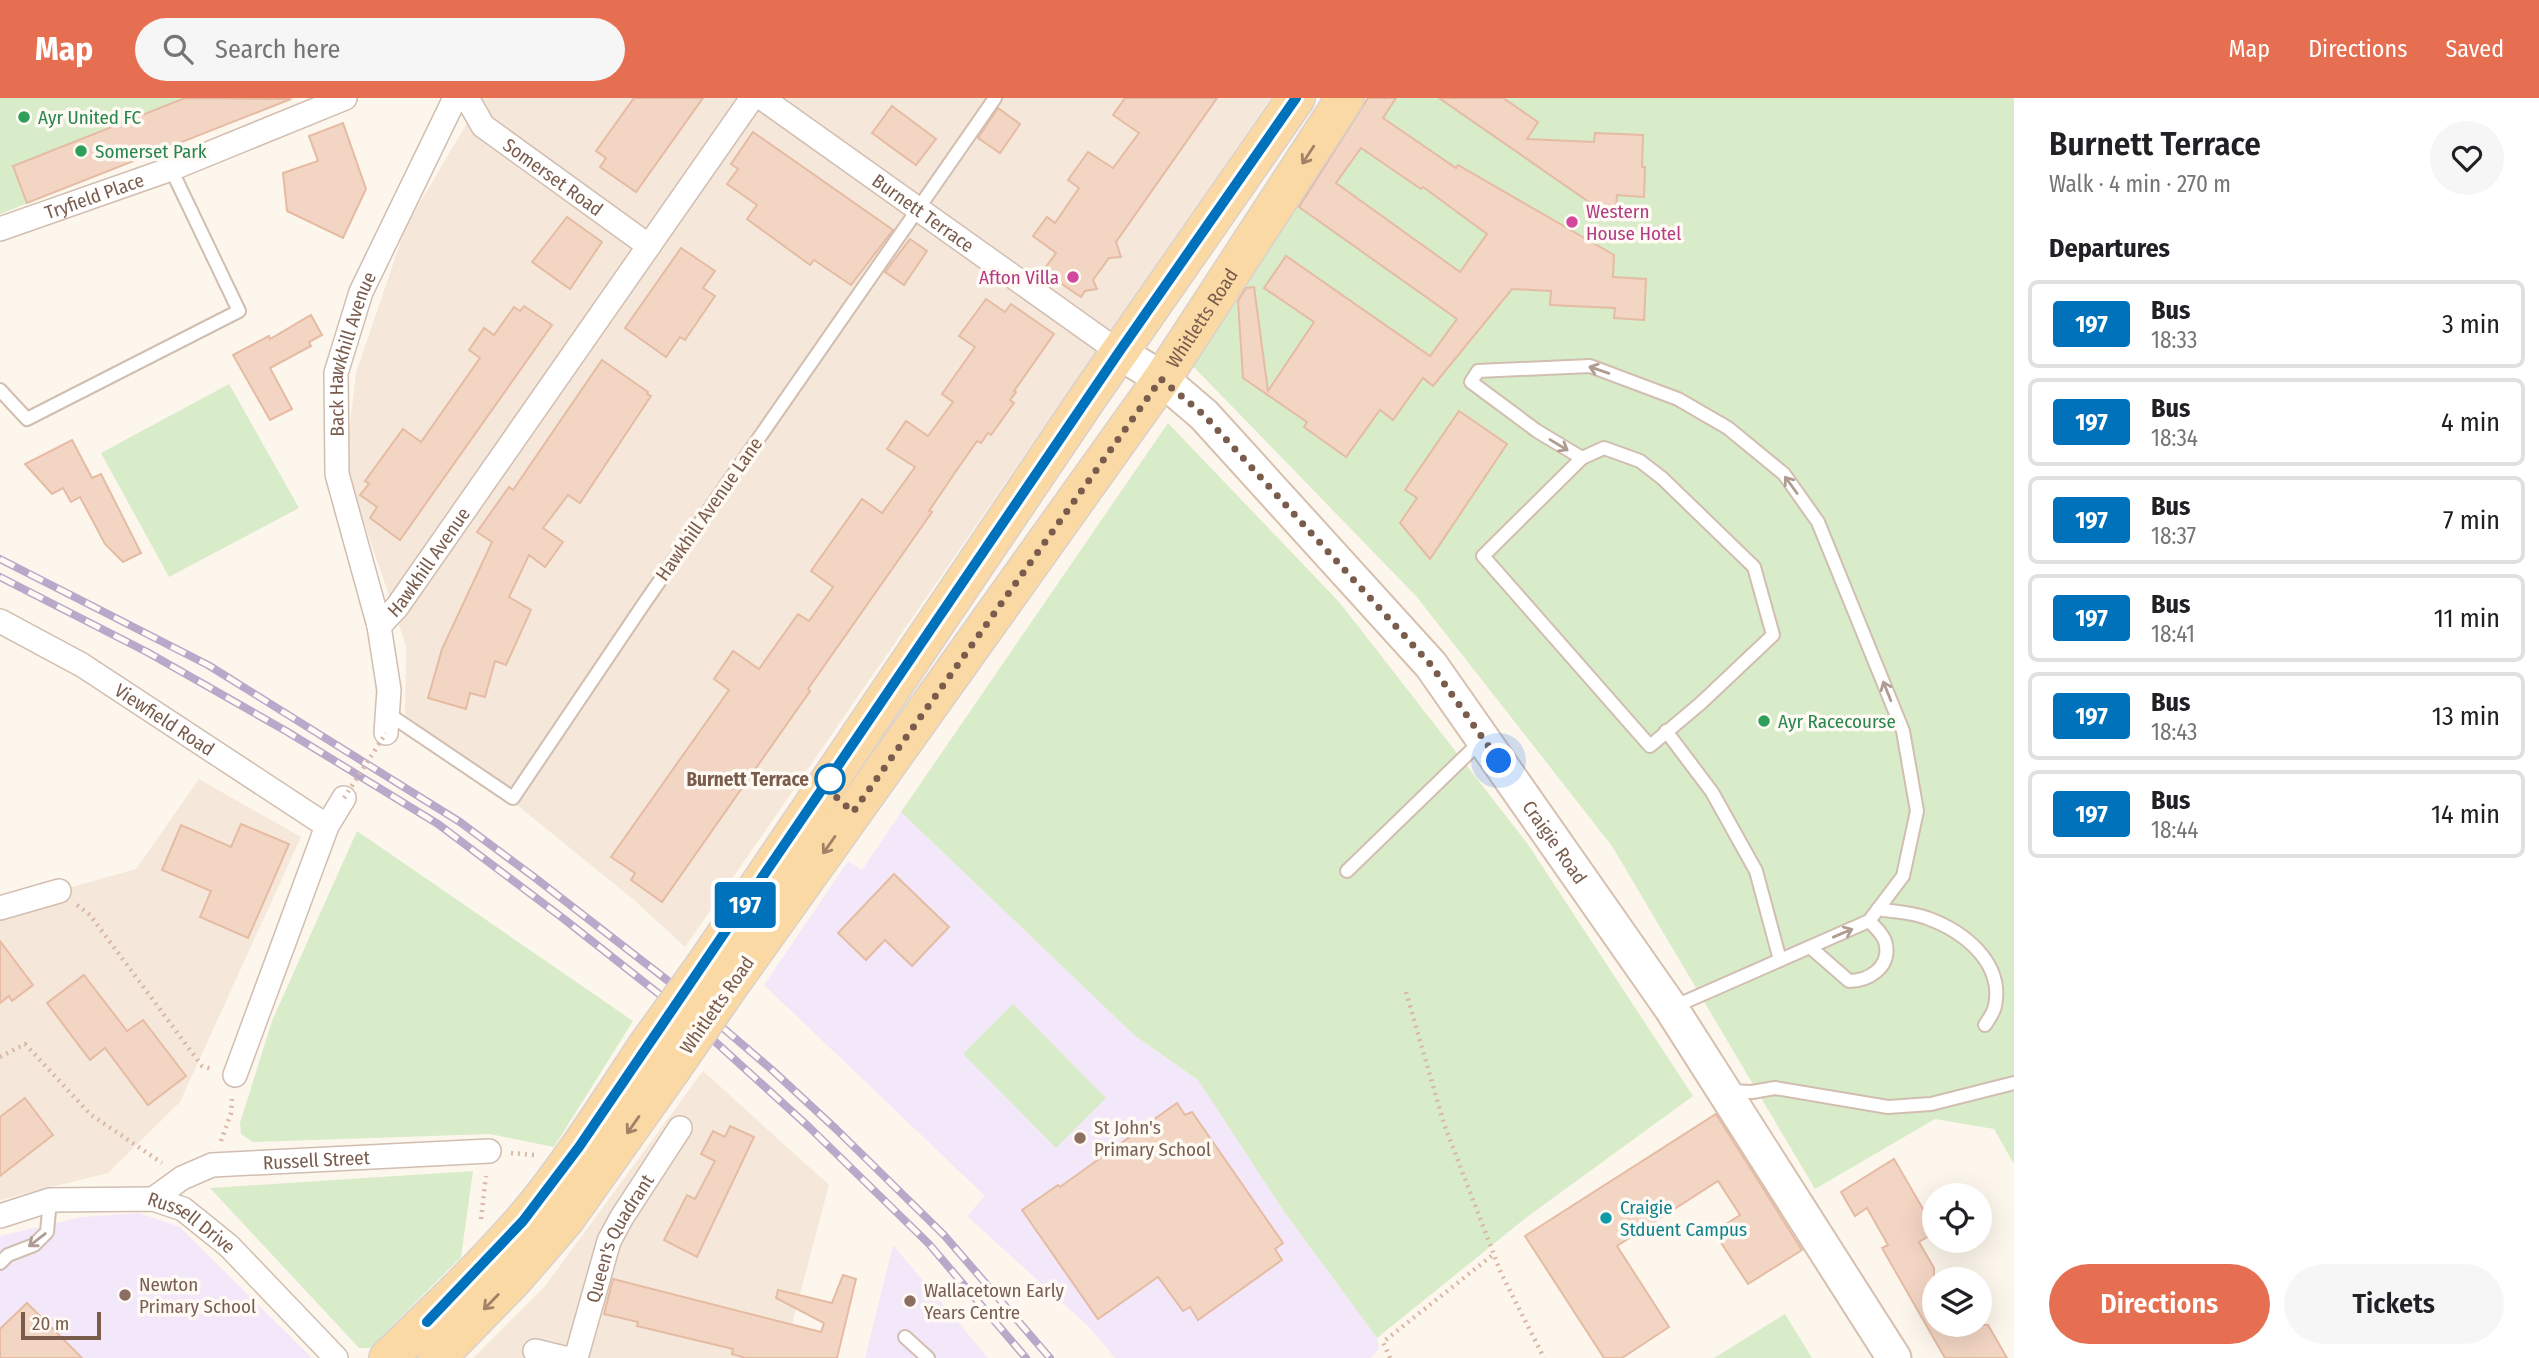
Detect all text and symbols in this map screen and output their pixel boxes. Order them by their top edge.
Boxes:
search box [135,18,625,81]
text: Map [35,29,93,69]
icon: search [159,30,197,68]
text: Search here [215,34,340,65]
text: Map [2229,35,2270,63]
text: Directions [2308,35,2407,63]
text: Saved [2445,35,2504,63]
place label: Ayr United FC [38,106,141,129]
marker: Ayr United FC [16,109,32,125]
button: heart [2430,121,2504,195]
text: Burnett Terrace [2049,124,2261,164]
street label: Somerset Road [499,133,608,221]
place label: Somerset Park [95,140,207,163]
marker: Somerset Park [73,143,89,159]
one-way arrow [1301,145,1315,164]
street label: Tryfield Place [42,168,147,224]
street label: Burnett Terrace [868,169,979,257]
text: Walk · 4 min · 270 m [2049,170,2231,198]
place label: Western House Hotel [1586,200,1681,245]
marker: Western House Hotel [1564,214,1580,230]
text: Departures [2049,233,2170,264]
street label: Whitletts Road [1161,264,1242,372]
place label: Afton Villa [979,266,1059,289]
street label: Back Hawkhill Avenue [325,268,381,437]
marker: Afton Villa [1065,269,1081,285]
text: Bus [2151,295,2190,326]
text: 3 min [2442,309,2500,340]
text: 197 [2075,310,2108,338]
text: 18:33 [2151,326,2197,354]
one-way arrow [1589,363,1611,375]
text: Bus [2151,393,2190,424]
text: 4 min [2441,407,2500,438]
text: 197 [2075,408,2108,436]
text: 18:34 [2151,424,2198,452]
street label: Hawkhill Avenue Lane [651,433,767,585]
one-way arrow [1549,438,1569,452]
one-way arrow [1784,476,1799,495]
text: Bus [2151,491,2190,522]
street label: Hawkhill Avenue [382,503,475,622]
text: 7 min [2443,505,2500,536]
text: 197 [2075,506,2108,534]
text: 18:37 [2151,522,2196,550]
text: Bus [2151,589,2190,620]
text: 11 min [2434,603,2500,634]
text: 197 [2075,604,2108,632]
text: 18:41 [2151,620,2195,648]
street label: Viewfield Road [110,678,219,760]
one-way arrow [1879,680,1892,702]
text: Bus [2151,687,2190,718]
text: 13 min [2432,701,2500,732]
text: 197 [2075,702,2108,730]
place label: Ayr Racecourse [1778,710,1896,733]
marker: Ayr Racecourse [1756,713,1772,729]
text: 18:43 [2151,718,2197,746]
your location [1481,743,1516,778]
marker: Burnett Terrace [815,764,845,794]
place label: Burnett Terrace [686,768,809,791]
text: Bus [2151,785,2190,816]
street label: Craigie Road [1518,796,1592,888]
text: 14 min [2431,799,2500,830]
text: 197 [2075,800,2108,828]
text: 18:44 [2151,816,2199,844]
one-way arrow [822,835,836,854]
line badge: 197 [705,882,785,928]
text: 197 [729,891,761,919]
one-way arrow [1832,925,1853,938]
street label: Whitletts Road [675,952,759,1058]
one-way arrow [626,1115,640,1134]
place label: St John's Primary School [1094,1116,1211,1161]
marker: St John's Primary School [1072,1130,1088,1146]
street label: Russell Street [262,1145,371,1174]
street label: Queen's Quadrant [581,1169,659,1305]
map controls [1922,1183,1992,1337]
button: locate [1922,1183,1992,1253]
street label: Russell Drive [145,1187,241,1258]
place label: Craigie Stduent Campus [1620,1196,1747,1241]
marker: Craigie Stduent Campus [1598,1210,1614,1226]
one-way arrow [28,1232,46,1247]
button: Directions [2049,1264,2270,1344]
button: Tickets [2284,1264,2504,1344]
button: layers [1922,1267,1992,1337]
place label: Newton Primary School [139,1273,256,1318]
place label: Wallacetown Early Years Centre [924,1279,1064,1324]
marker: Newton Primary School [117,1287,133,1303]
marker: Wallacetown Early Years Centre [902,1293,918,1309]
one-way arrow [483,1294,500,1311]
scale bar [21,1309,102,1341]
text: 20 m [32,1312,69,1335]

